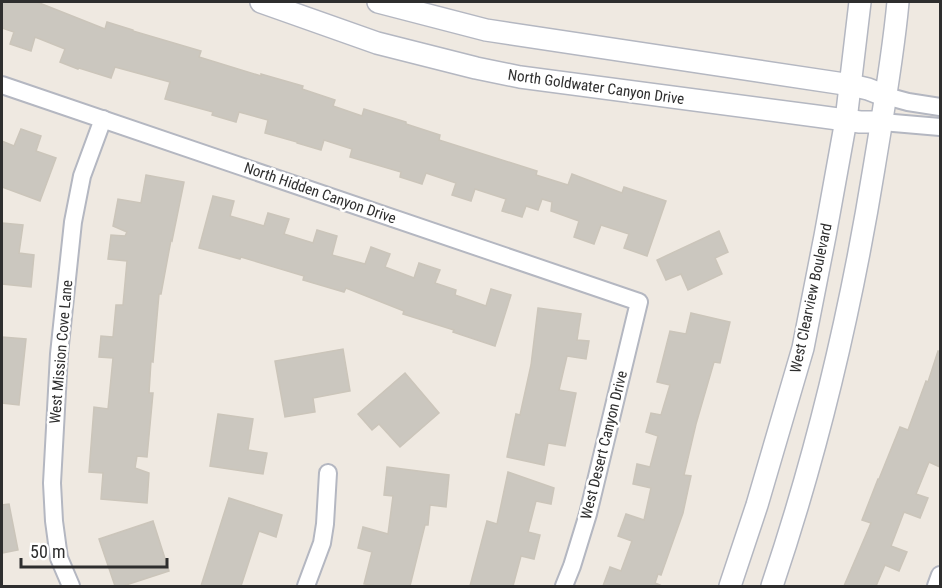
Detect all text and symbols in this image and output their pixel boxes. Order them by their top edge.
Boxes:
street label: North Goldwater Canyon Drive [507,66,685,108]
street label: North Hidden Canyon Drive [242,159,398,227]
street label: West Clearview Boulevard [786,221,836,375]
street label: West Mission Cove Lane [46,279,76,425]
street label: West Desert Canyon Drive [577,369,631,521]
scale bar [21,531,166,569]
text: 50 m [30,541,65,562]

